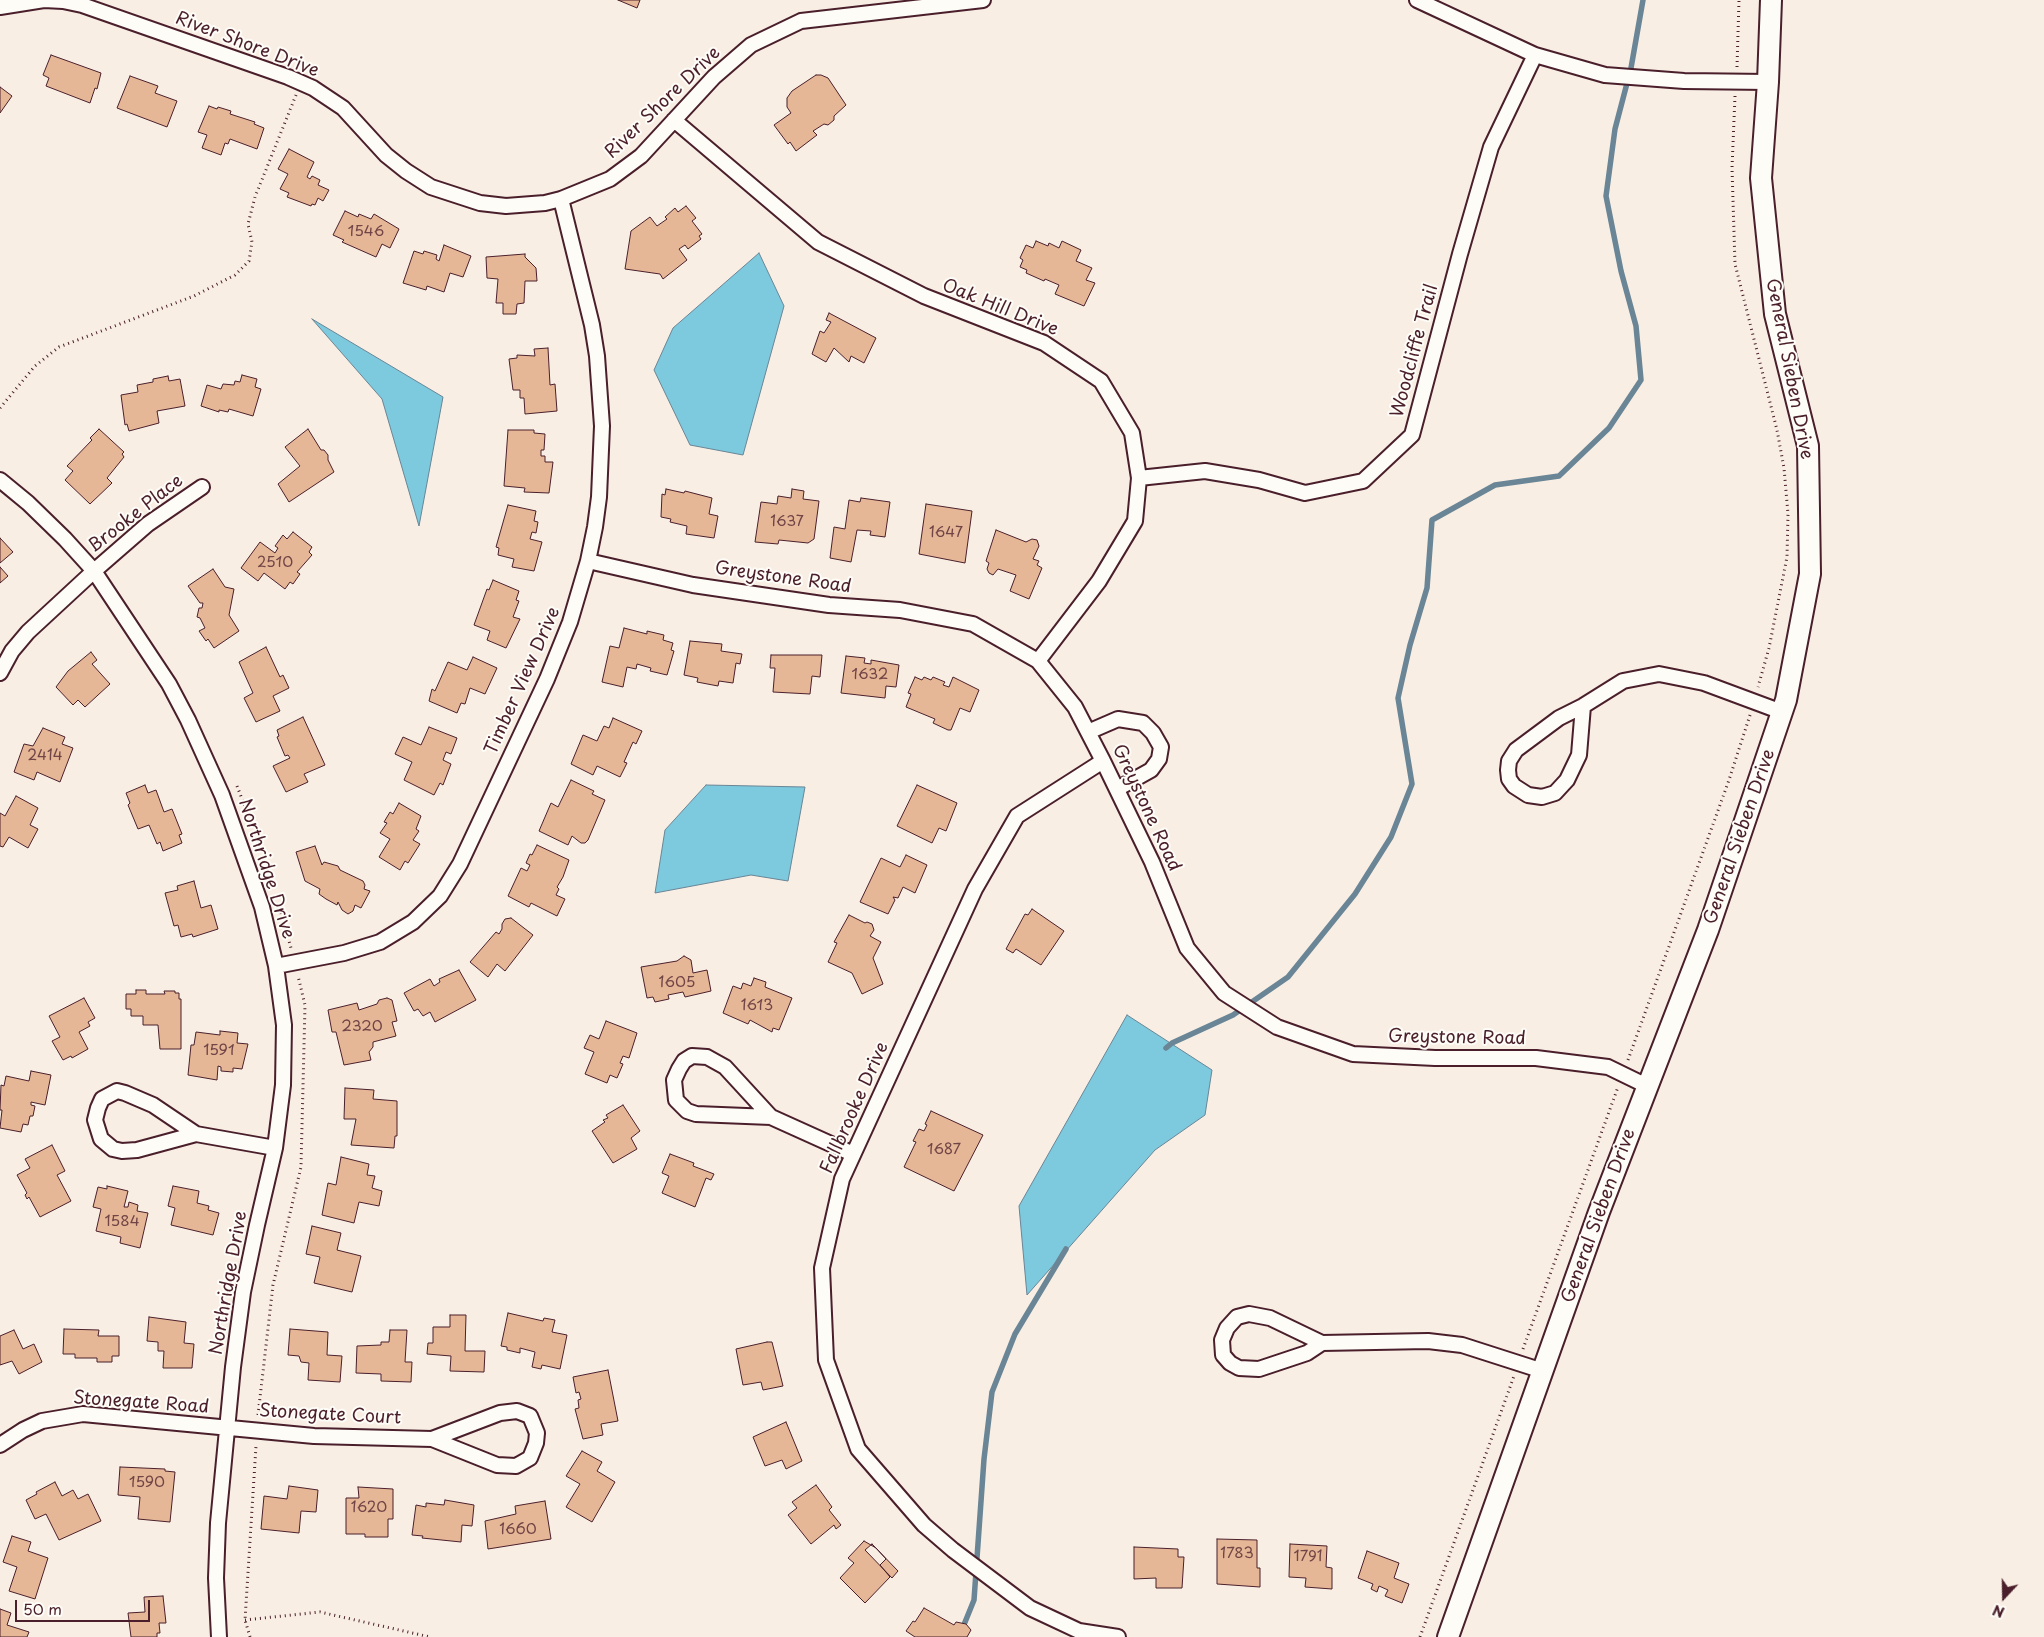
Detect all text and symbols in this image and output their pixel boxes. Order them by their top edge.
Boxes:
street label: River Shore Drive [172,8,322,82]
street label: River Shore Drive [601,42,725,164]
house number: 1546 [348,223,384,241]
street label: Oak Hill Drive [939,275,1061,341]
street label: General Sieben Drive [1761,277,1817,461]
street label: Woodcliffe Trail [1387,282,1443,420]
street label: Brooke Place [84,470,188,558]
house number: 1637 [770,513,804,531]
house number: 1647 [929,524,963,542]
house number: 2510 [257,554,293,572]
street label: Greystone Road [713,558,853,598]
street label: Timber View Drive [481,604,565,758]
house number: 1632 [852,666,888,684]
street label: Greystone Road [1107,741,1185,875]
house number: 2414 [27,747,63,765]
street label: General Sieben Drive [1700,747,1780,927]
street label: Northridge Drive [233,796,299,942]
house number: 1605 [659,974,695,992]
house number: 1613 [741,997,773,1015]
house number: 2320 [341,1018,383,1036]
street label: Greystone Road [1388,1026,1526,1050]
street label: Fallbrooke Drive [816,1039,894,1177]
house number: 1591 [203,1042,235,1060]
street label: General Sieben Drive [1557,1126,1641,1306]
house number: 1687 [927,1141,961,1159]
street label: Northridge Drive [206,1209,252,1357]
house number: 1584 [104,1213,140,1231]
street label: Stonegate Road [72,1387,210,1419]
street label: Stonegate Court [258,1400,402,1430]
house number: 1590 [129,1474,165,1492]
house number: 1620 [351,1499,387,1517]
house number: 1660 [499,1521,537,1539]
house number: 1783 [1220,1545,1254,1563]
house number: 1791 [1294,1548,1322,1566]
north arrow [1979,1572,2029,1622]
scale bar [18,1590,152,1622]
text: 50 m [23,1597,62,1620]
text: N [1990,1600,2007,1623]

